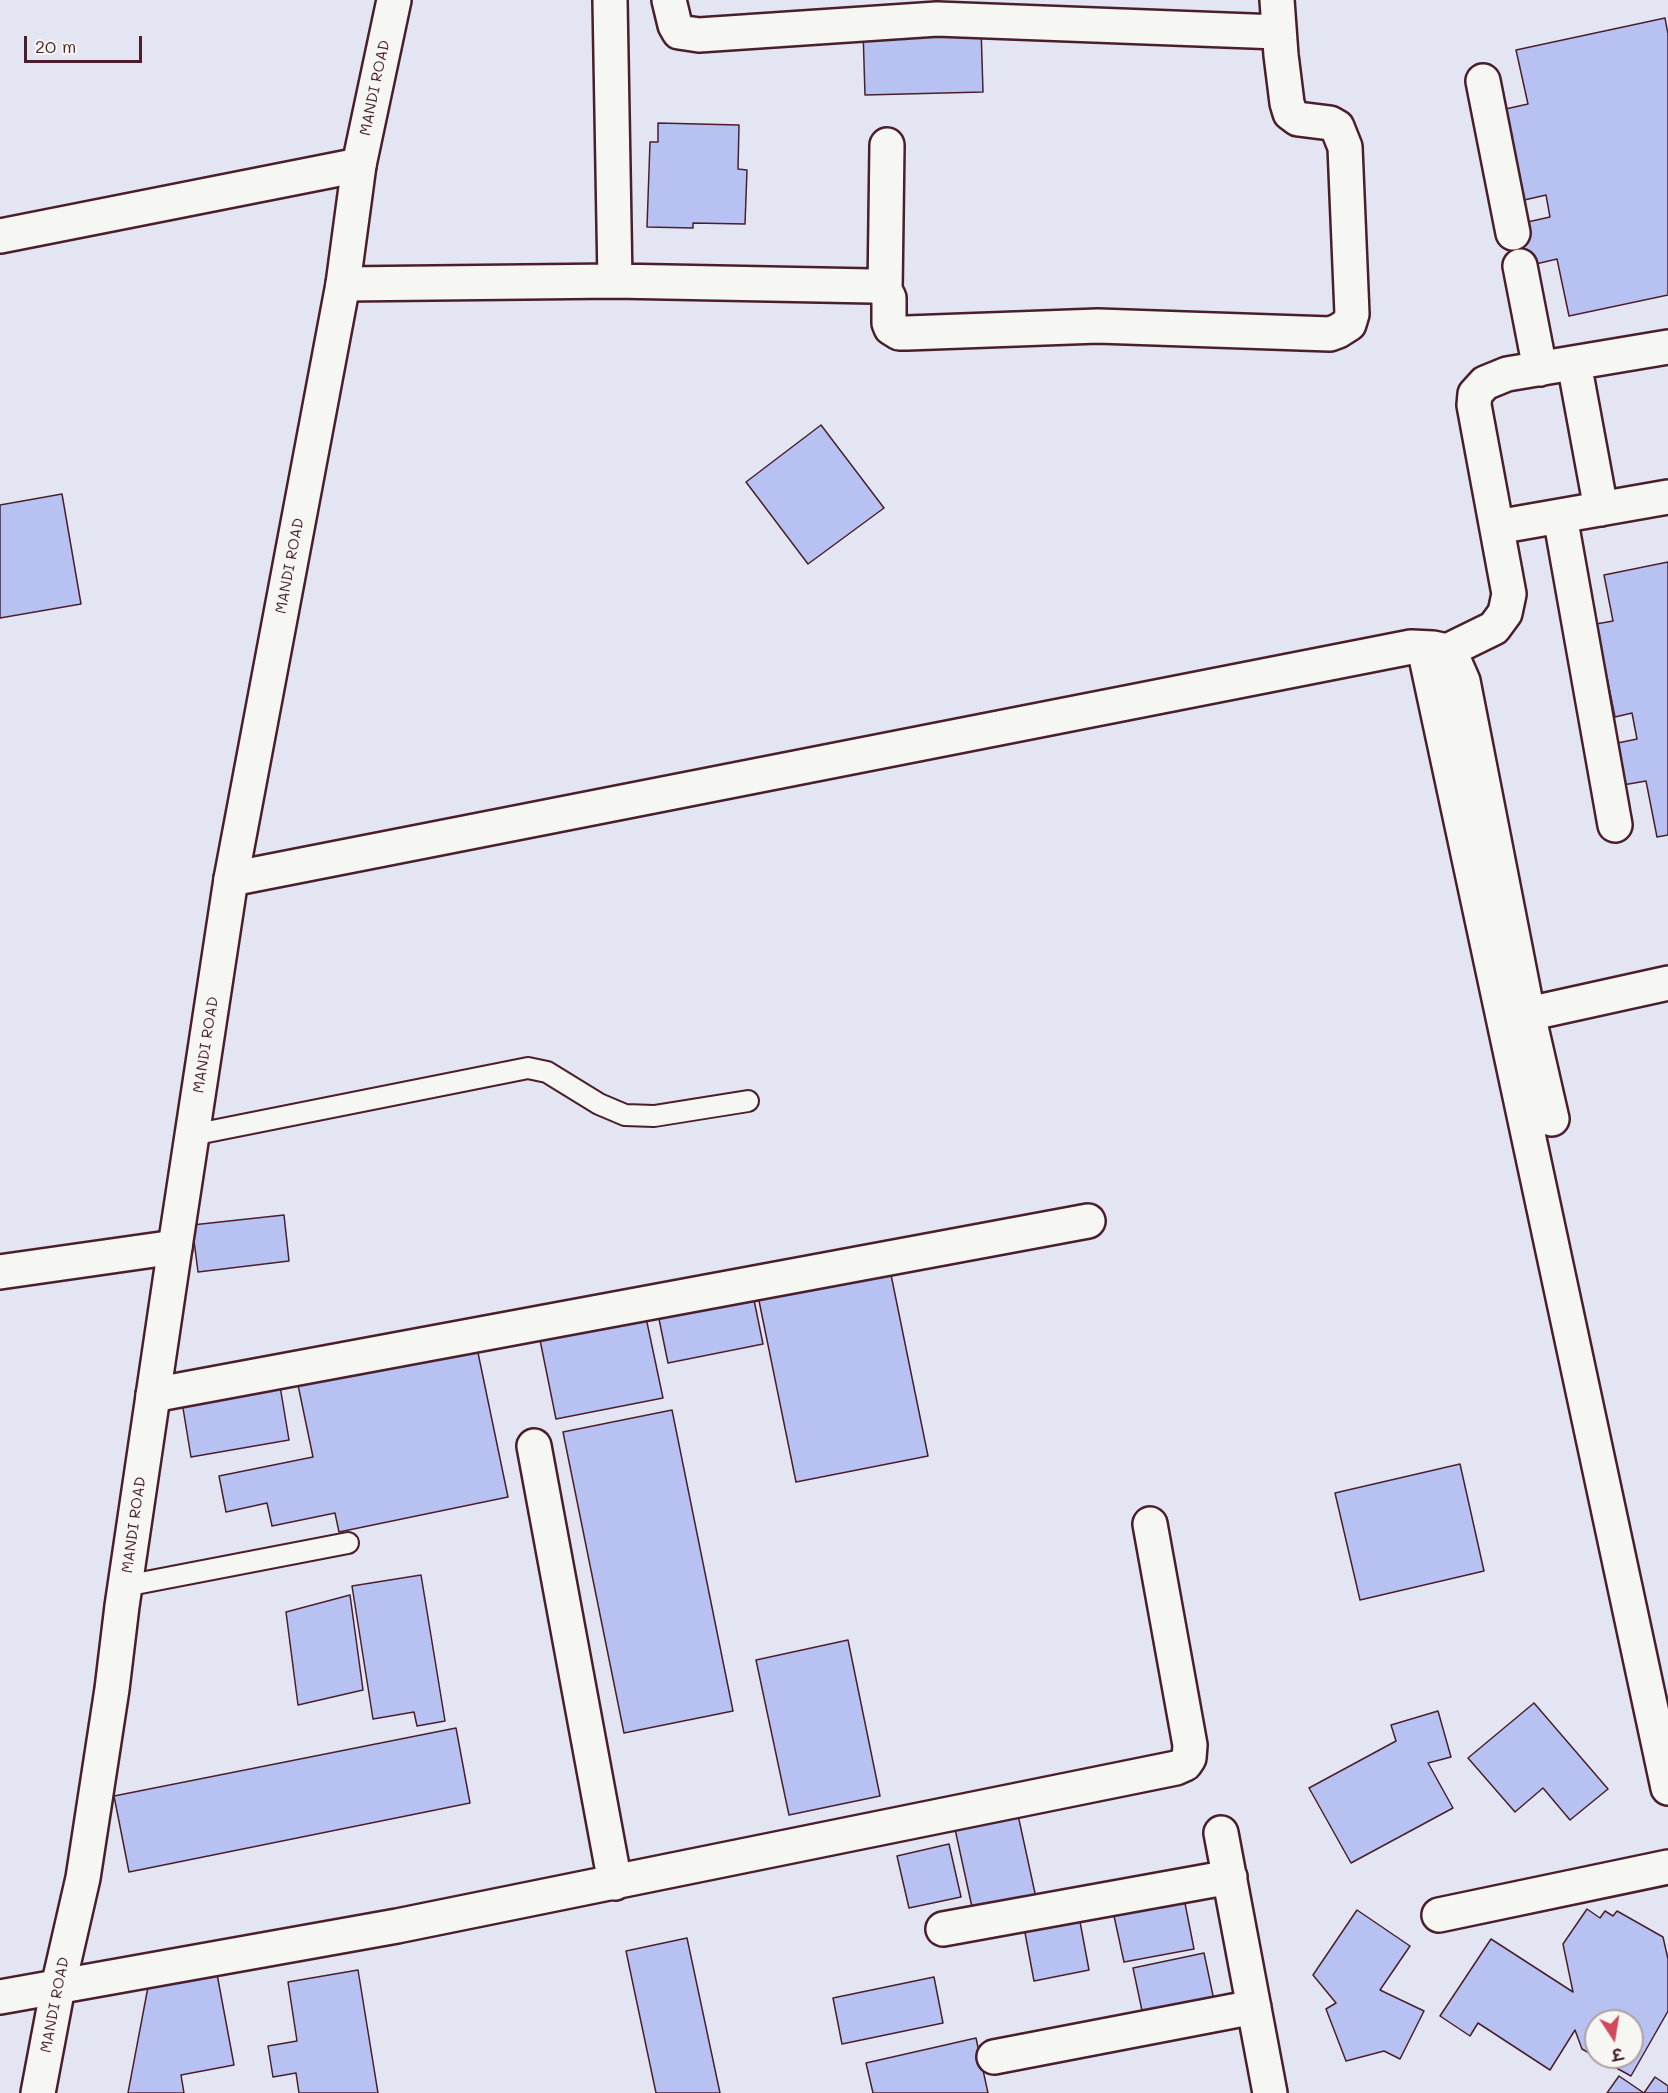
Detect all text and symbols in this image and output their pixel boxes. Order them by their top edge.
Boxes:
scale bar [27,24,146,62]
text: 20 m [35,34,76,58]
street label: MANDI ROAD [356,39,394,137]
street label: MANDI ROAD [272,517,308,615]
street label: MANDI ROAD [190,996,222,1094]
street label: MANDI ROAD [118,1476,150,1574]
street label: MANDI ROAD [37,1956,73,2054]
north arrow [1584,2009,1644,2069]
text: उ [1610,2044,1625,2067]

